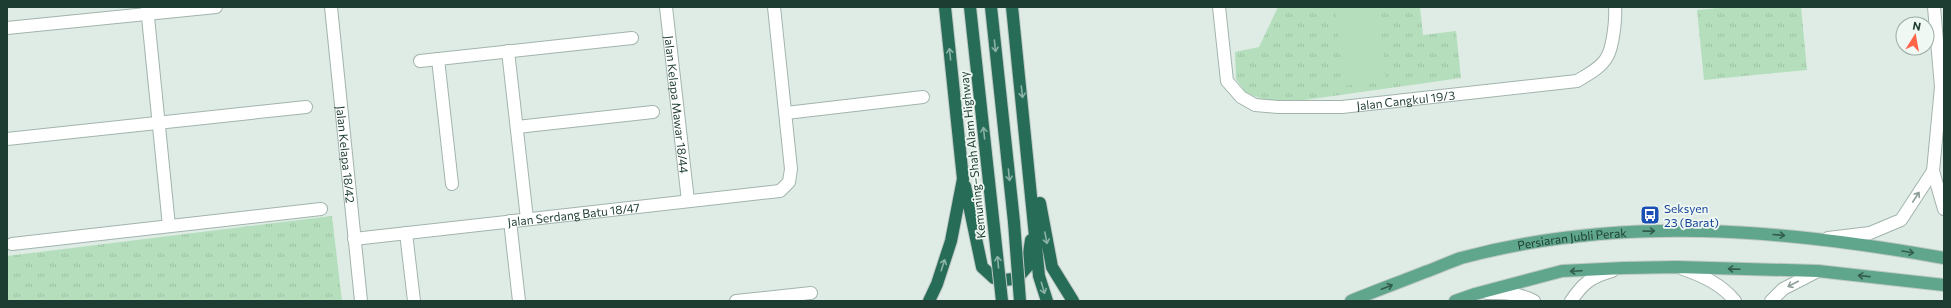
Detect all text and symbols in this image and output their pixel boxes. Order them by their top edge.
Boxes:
north arrow [1895,16,1935,56]
text: N [1912,19,1922,33]
street label: Jalan Kelapa Mawar 18/44 [661,35,692,174]
one-way arrow [991,39,999,52]
one-way arrow [946,48,954,61]
street label: Kemuning–Shah Alam Highway [956,71,988,239]
one-way arrow [1018,85,1025,98]
street label: Jalan Cangkul 19/3 [1356,88,1456,113]
street label: Jalan Kelapa 18/42 [333,105,358,204]
one-way arrow [980,127,988,140]
one-way arrow [1005,168,1013,181]
one-way arrow [1912,192,1920,203]
street label: Jalan Serdang Batu 18/47 [507,200,641,230]
place label: Seksyen 23 (Barat) [1664,201,1719,229]
bus stop icon: Seksyen 23 (Barat) [1639,204,1661,226]
street label: Persiaran Jubli Perak [1516,225,1628,252]
one-way arrow [1642,227,1655,235]
one-way arrow [1042,231,1050,244]
one-way arrow [1772,232,1785,239]
one-way arrow [1901,248,1914,256]
one-way arrow [994,256,1002,269]
one-way arrow [940,258,947,271]
one-way arrow [1728,265,1741,272]
one-way arrow [1570,267,1583,274]
one-way arrow [1857,272,1870,279]
one-way arrow [1040,281,1047,294]
one-way arrow [1787,281,1799,288]
one-way arrow [1381,282,1393,290]

